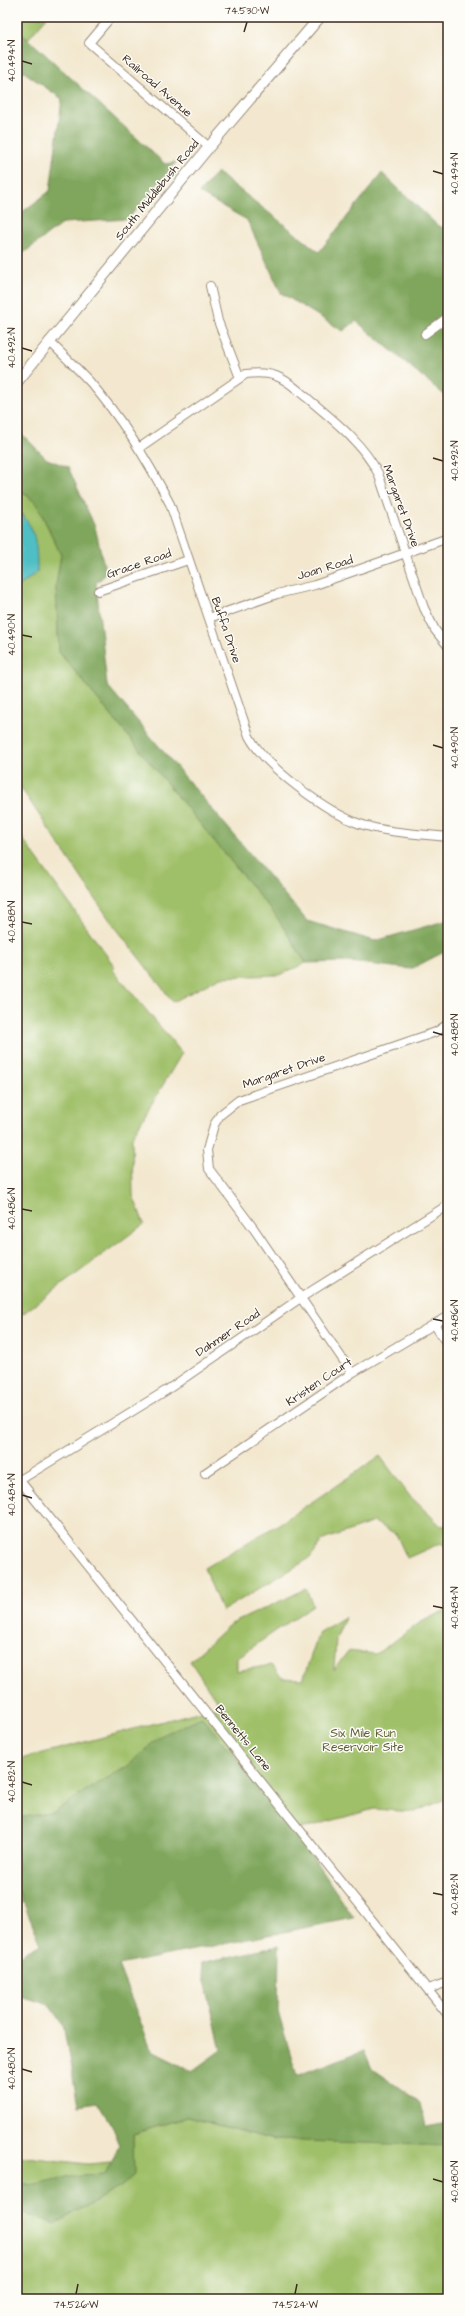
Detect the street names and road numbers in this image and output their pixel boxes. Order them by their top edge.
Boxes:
street label: Railroad Avenue [118,51,196,122]
street label: South Middlebush Road [111,136,203,244]
street label: Margaret Drive [377,462,424,550]
street label: Grace Road [104,545,174,583]
street label: Joan Road [295,551,355,585]
street label: Buffa Drive [207,595,245,666]
street label: Margaret Drive [240,1049,329,1094]
street label: Dahmer Road [192,1305,264,1361]
street label: Kristen Court [282,1353,356,1410]
street label: Bennetts Lane [211,1701,275,1775]

